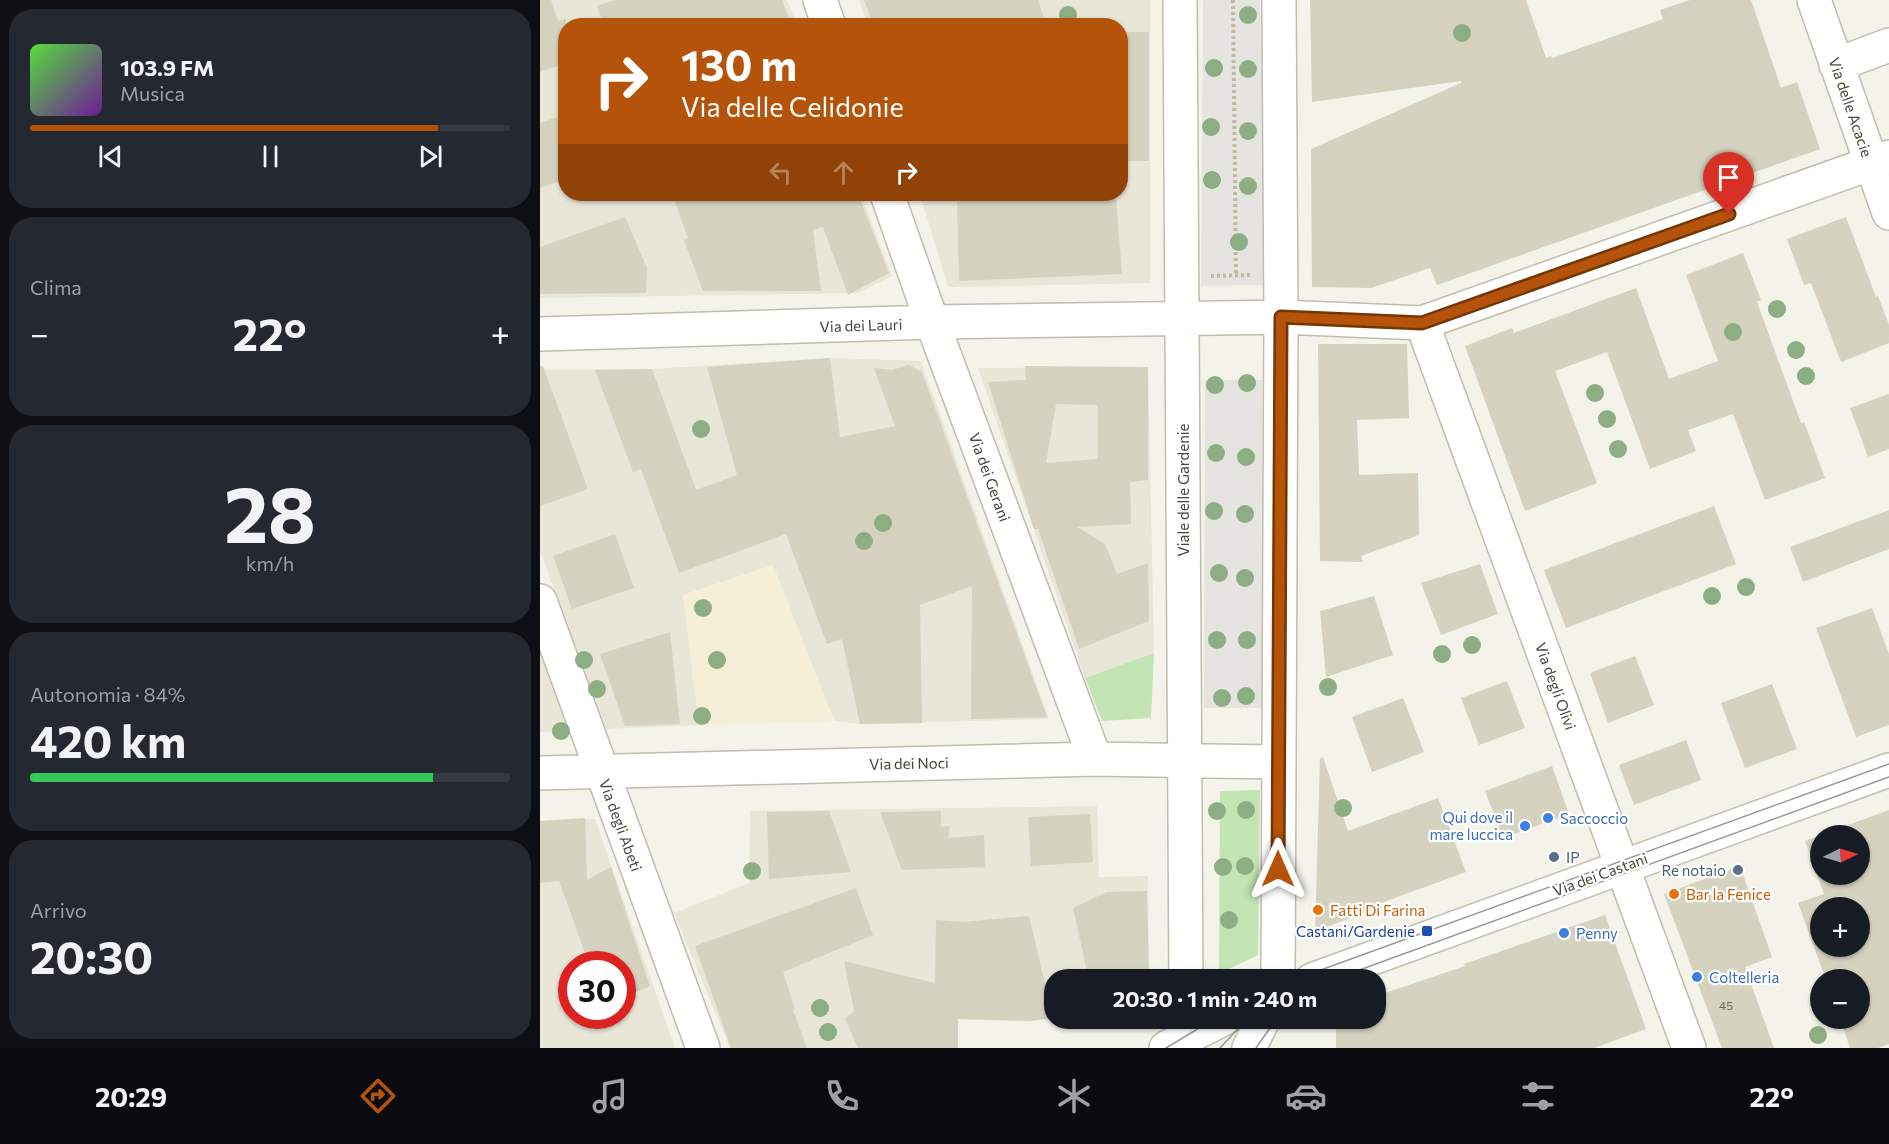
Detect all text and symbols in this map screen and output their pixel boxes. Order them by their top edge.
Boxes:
text: 130 m [681,38,797,90]
icon: right [582,42,660,120]
text: 103.9 FM [120,54,214,81]
street label: Via delle Acacie [1826,55,1877,159]
text: Musica [120,81,185,105]
text: Via delle Celidonie [681,90,904,123]
icon: previous [94,140,127,173]
icon: pause [254,140,287,173]
icon: next [414,140,447,173]
pin [1703,152,1754,214]
icon: left [764,156,797,189]
icon: ahead [827,156,860,189]
icon: right [890,156,923,189]
icon: arrive [1712,161,1745,194]
text: Clima [30,275,82,299]
text: 22° [233,305,307,360]
text: − [30,312,49,353]
text: + [491,312,510,353]
street label: Via dei Lauri [819,315,903,335]
street label: Viale delle Gardenie [1174,423,1192,557]
street label: Via dei Gerani [966,430,1014,524]
text: 28 [224,464,316,559]
text: km/h [246,551,294,575]
street label: Via degli Olivi [1532,640,1580,732]
text: Autonomia · 84% [30,682,185,706]
text: 420 km [30,712,186,767]
street label: Via dei Noci [869,753,949,773]
street label: Via degli Abeti [596,776,646,874]
place label: Qui dove il mare luccica [1429,808,1513,843]
place label: Saccoccio [1560,809,1628,827]
marker: Saccoccio [1541,811,1555,825]
marker: Qui dove il mare luccica [1518,819,1532,833]
north arrow [1810,825,1870,885]
map controls [1810,825,1870,1029]
position arrow [1246,837,1310,901]
place label: IP [1566,848,1580,866]
street label: Via dei Castani [1550,849,1650,899]
marker: IP [1547,850,1561,864]
place label: Re notaio [1661,861,1726,879]
marker: Re notaio [1731,863,1745,877]
place label: Bar la Fenice [1686,885,1771,903]
marker: Bar la Fenice [1667,887,1681,901]
button: + [1810,897,1870,957]
text: Arrivo [30,898,87,922]
place label: Fatti Di Farina [1330,901,1425,919]
marker: Fatti Di Farina [1311,903,1325,917]
place label: Castani/Gardenie [1296,922,1415,940]
marker: Castani/Gardenie [1420,924,1434,938]
place label: Penny [1576,924,1618,942]
marker: Penny [1557,926,1571,940]
text: 20:30 [30,928,153,983]
speed limit sign: 30 [558,951,636,1029]
place label: Coltelleria [1709,968,1779,986]
button: − [1810,969,1870,1029]
marker: Coltelleria [1690,970,1704,984]
text: 20:30 · 1 min · 240 m [1113,985,1317,1012]
house number: 45 [1719,998,1733,1012]
icon: directions [357,1075,399,1117]
icon: music [589,1075,631,1117]
icon: phone [821,1075,863,1117]
icon: climate [1053,1075,1095,1117]
icon: car [1285,1075,1327,1117]
icon: filters [1517,1075,1559,1117]
text: 20:29 [95,1080,167,1113]
text: 22° [1749,1080,1794,1113]

